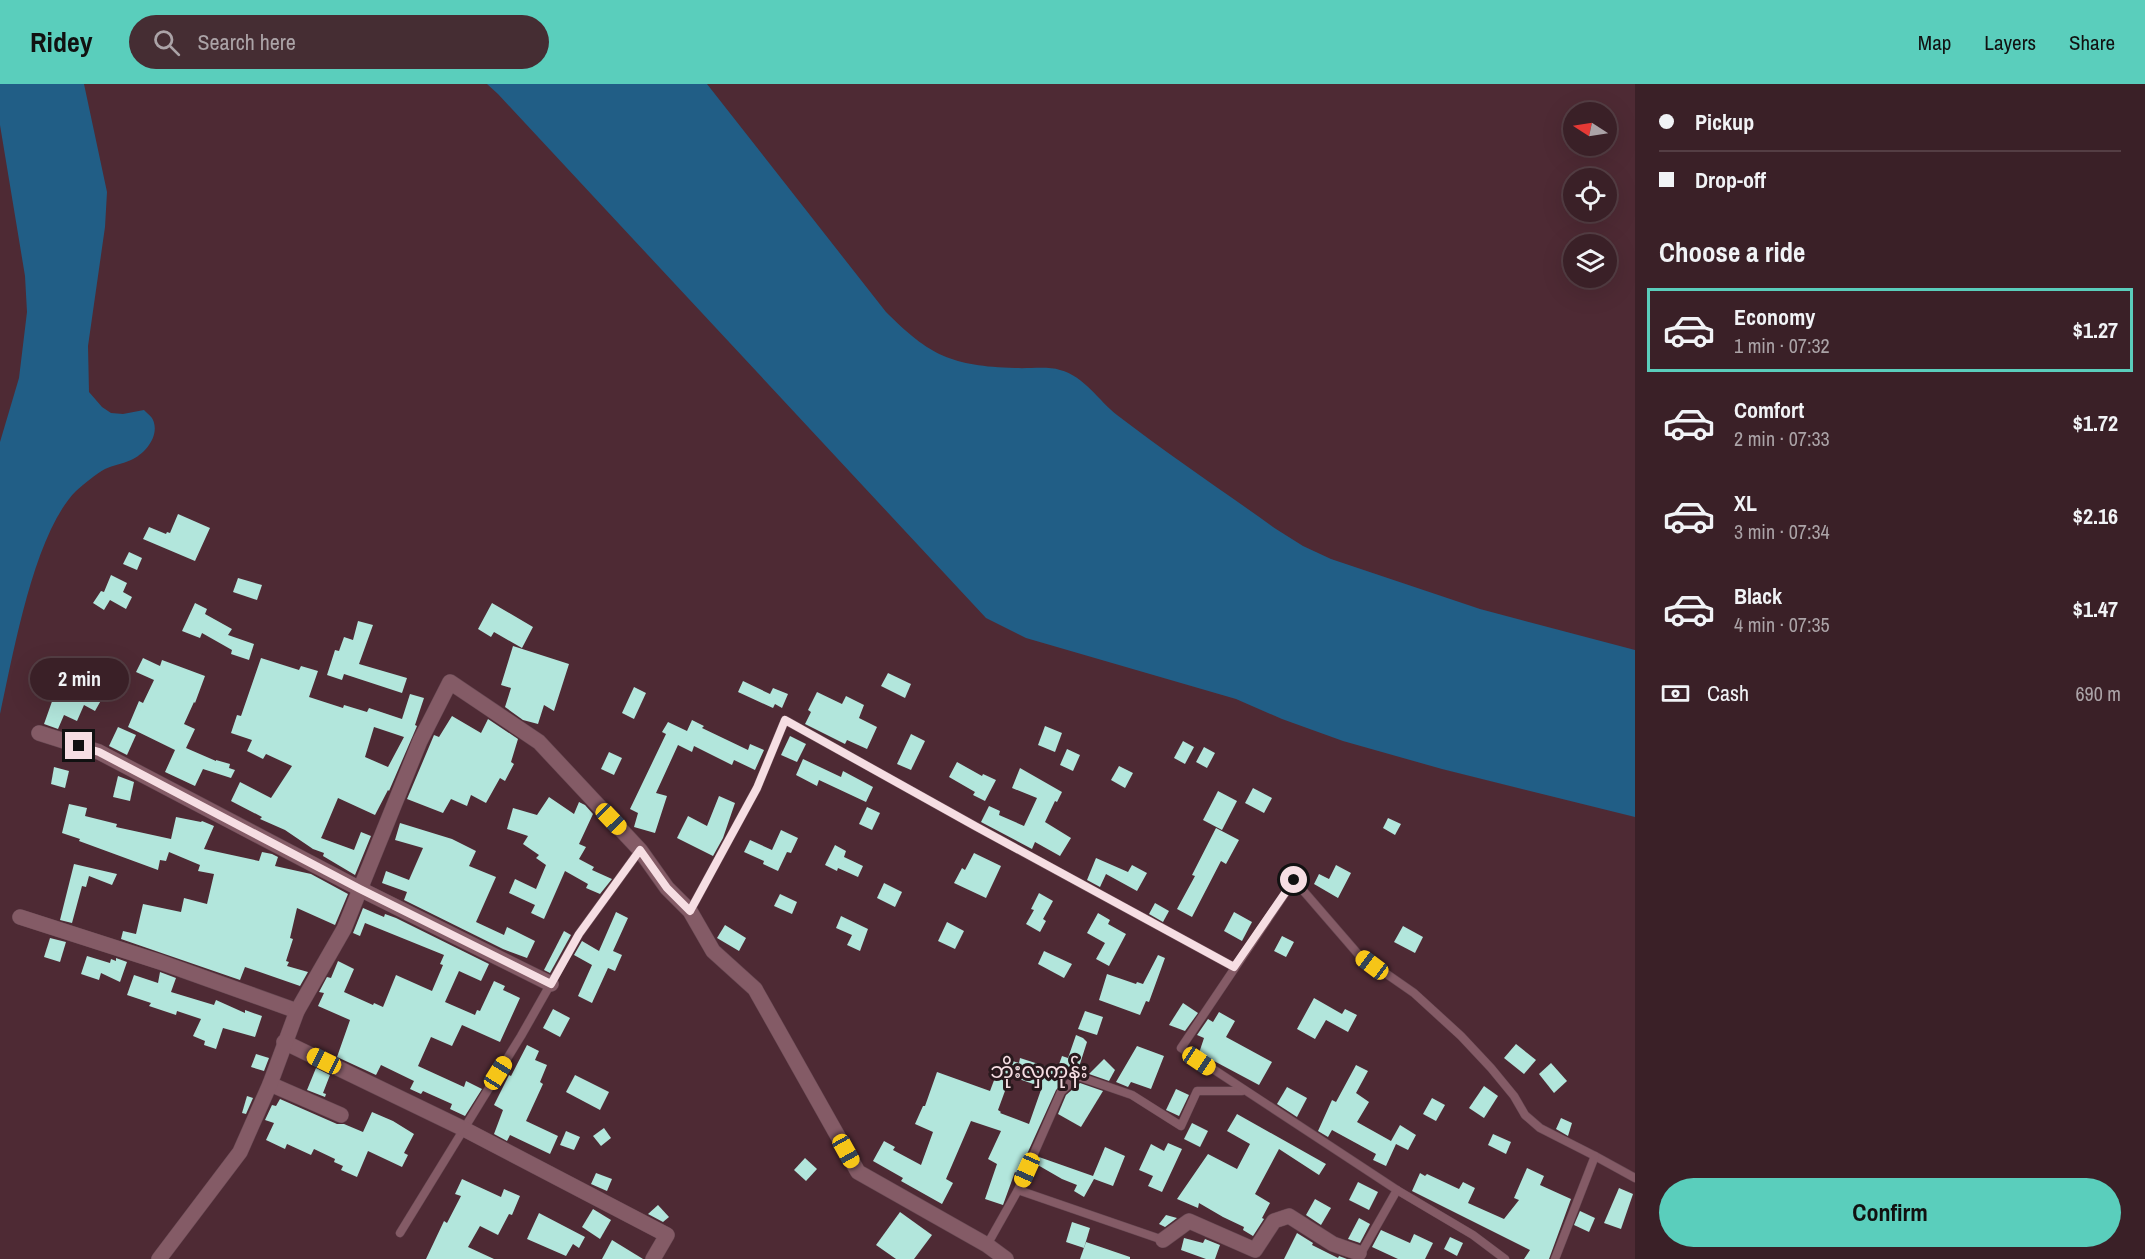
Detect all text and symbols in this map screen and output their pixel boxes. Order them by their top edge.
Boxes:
search box [129,15,549,69]
text: Ridey [30,23,93,61]
icon: search [150,26,183,59]
text: Search here [198,27,296,57]
text: Map [1918,28,1951,57]
text: Layers [1984,28,2036,57]
text: Share [2069,28,2115,57]
north arrow [1563,102,1617,156]
map controls [1563,102,1617,288]
text: Pickup [1695,107,1754,137]
text: Drop-off [1695,165,1766,195]
button: locate [1563,168,1617,222]
button: layers [1563,234,1617,288]
text: Choose a ride [1659,234,1805,270]
text: Economy [1734,302,1815,332]
icon: car [1662,303,1716,357]
text: $1.27 [2073,315,2118,345]
text: 1 min · 07:32 [1734,332,1830,359]
text: Comfort [1734,395,1804,425]
icon: car [1662,396,1716,450]
text: $1.72 [2073,408,2118,438]
text: 2 min · 07:33 [1734,425,1830,452]
text: XL [1734,488,1757,518]
icon: car [1662,489,1716,543]
text: $2.16 [2073,501,2118,531]
text: 3 min · 07:34 [1734,518,1830,545]
text: Black [1734,581,1782,611]
icon: car [1662,582,1716,636]
text: $1.47 [2073,594,2118,624]
text: 4 min · 07:35 [1734,611,1830,638]
callout: 2 min [29,659,128,701]
text: 2 min [58,665,101,692]
icon: cash [1659,677,1692,710]
text: Cash [1707,678,1749,708]
text: 690 m [2075,680,2121,707]
route end [65,732,92,759]
car [592,800,630,838]
route start [1280,866,1307,893]
car [1352,947,1392,983]
car [1179,1043,1219,1079]
car [304,1045,344,1077]
car [481,1053,515,1093]
district label: ဘိုးလှကုန်း [990,1055,1088,1088]
car [829,1131,863,1171]
car [1011,1150,1043,1190]
button: Confirm [1659,1178,2121,1247]

